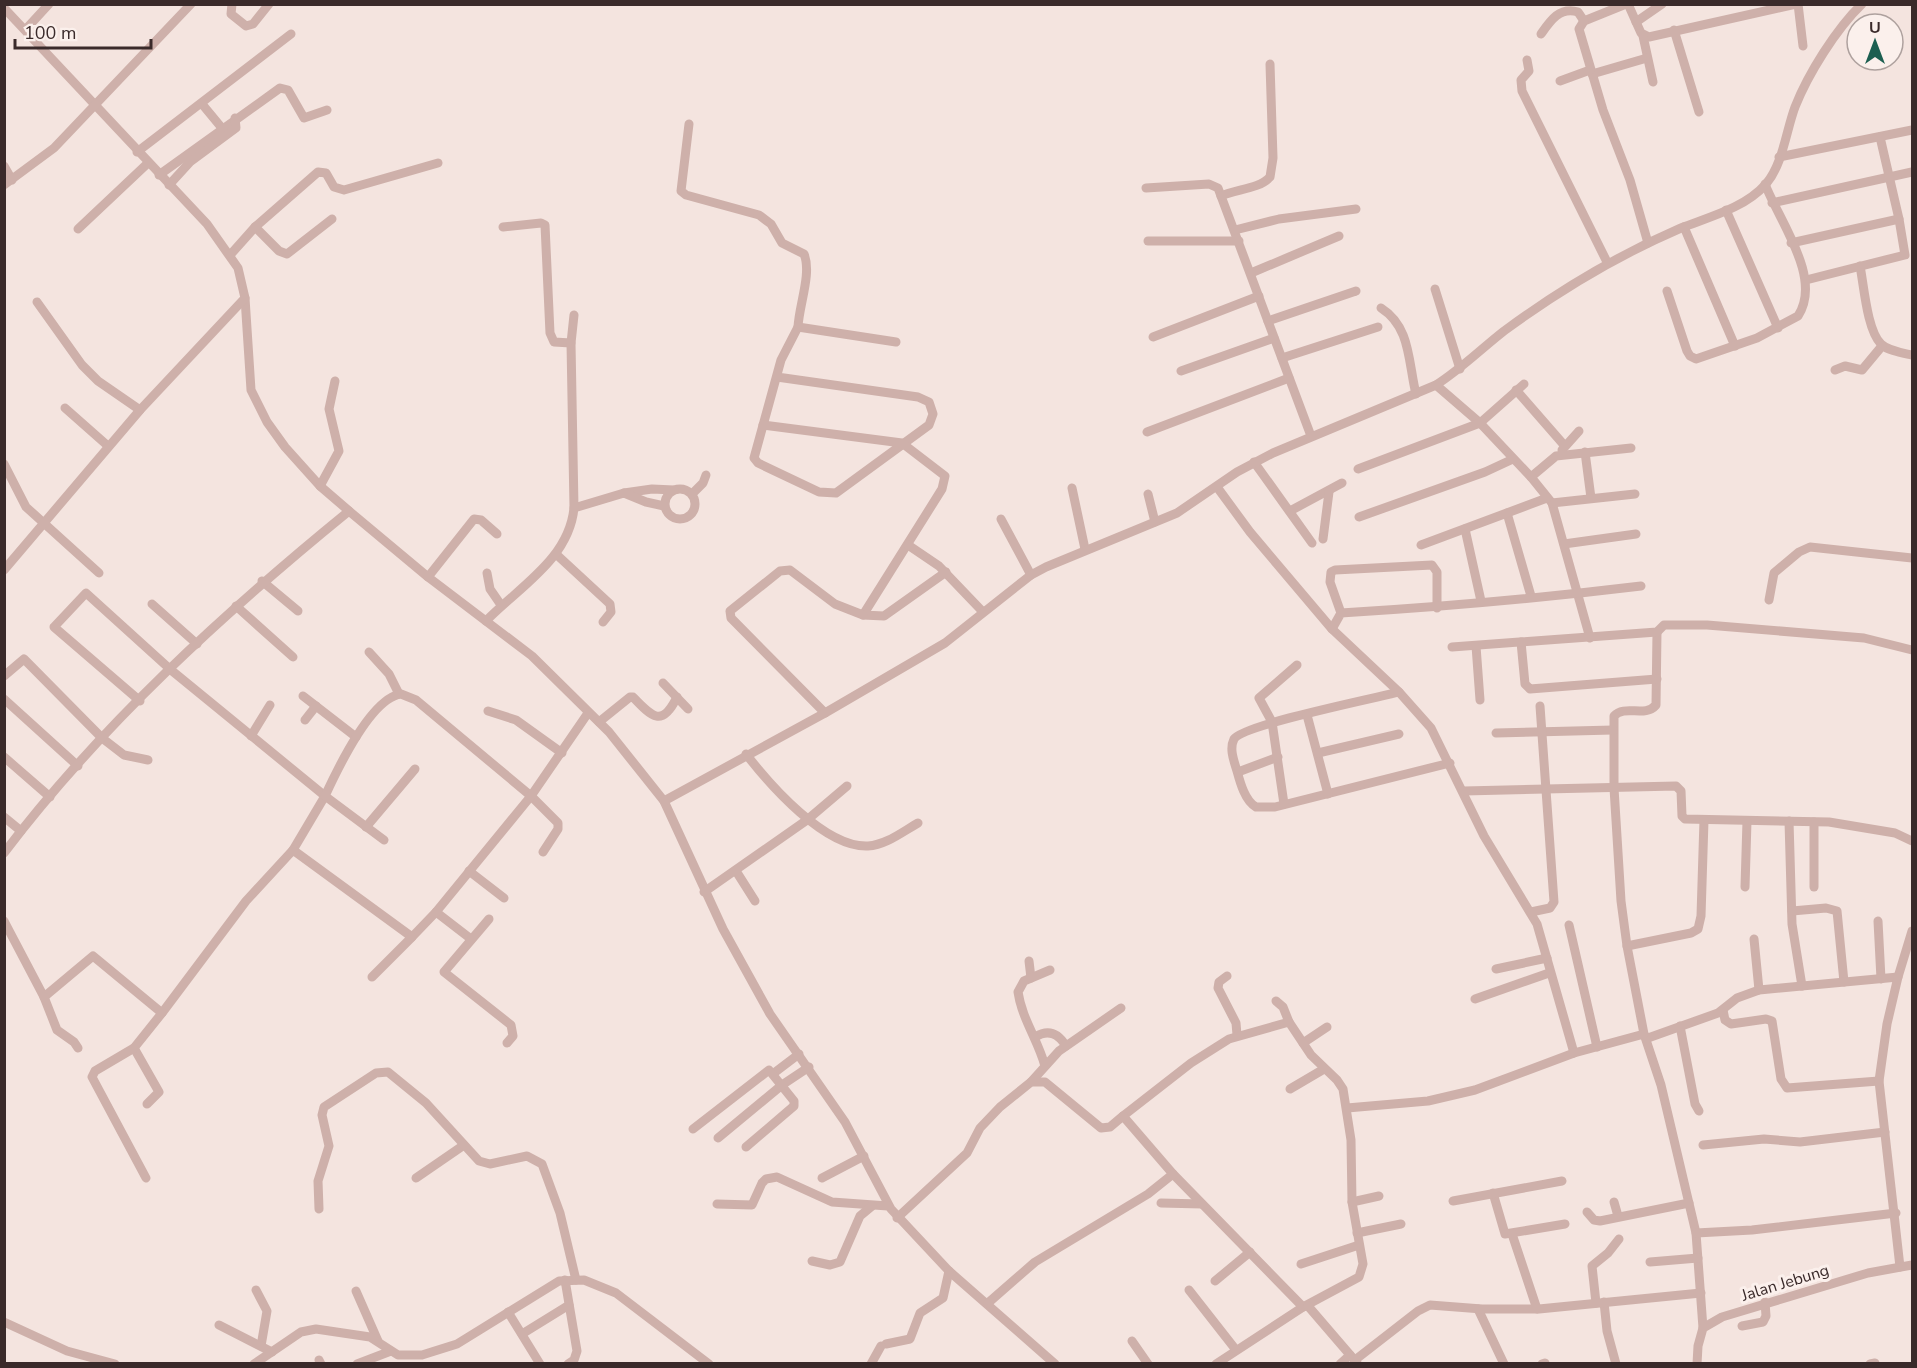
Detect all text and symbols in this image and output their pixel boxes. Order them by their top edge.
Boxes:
scale bar [15,12,152,50]
north arrow [1845,12,1905,72]
text: U [1869,17,1881,39]
text: 100 m [24,21,76,45]
street label: Jalan Jebung [1738,1259,1832,1307]

